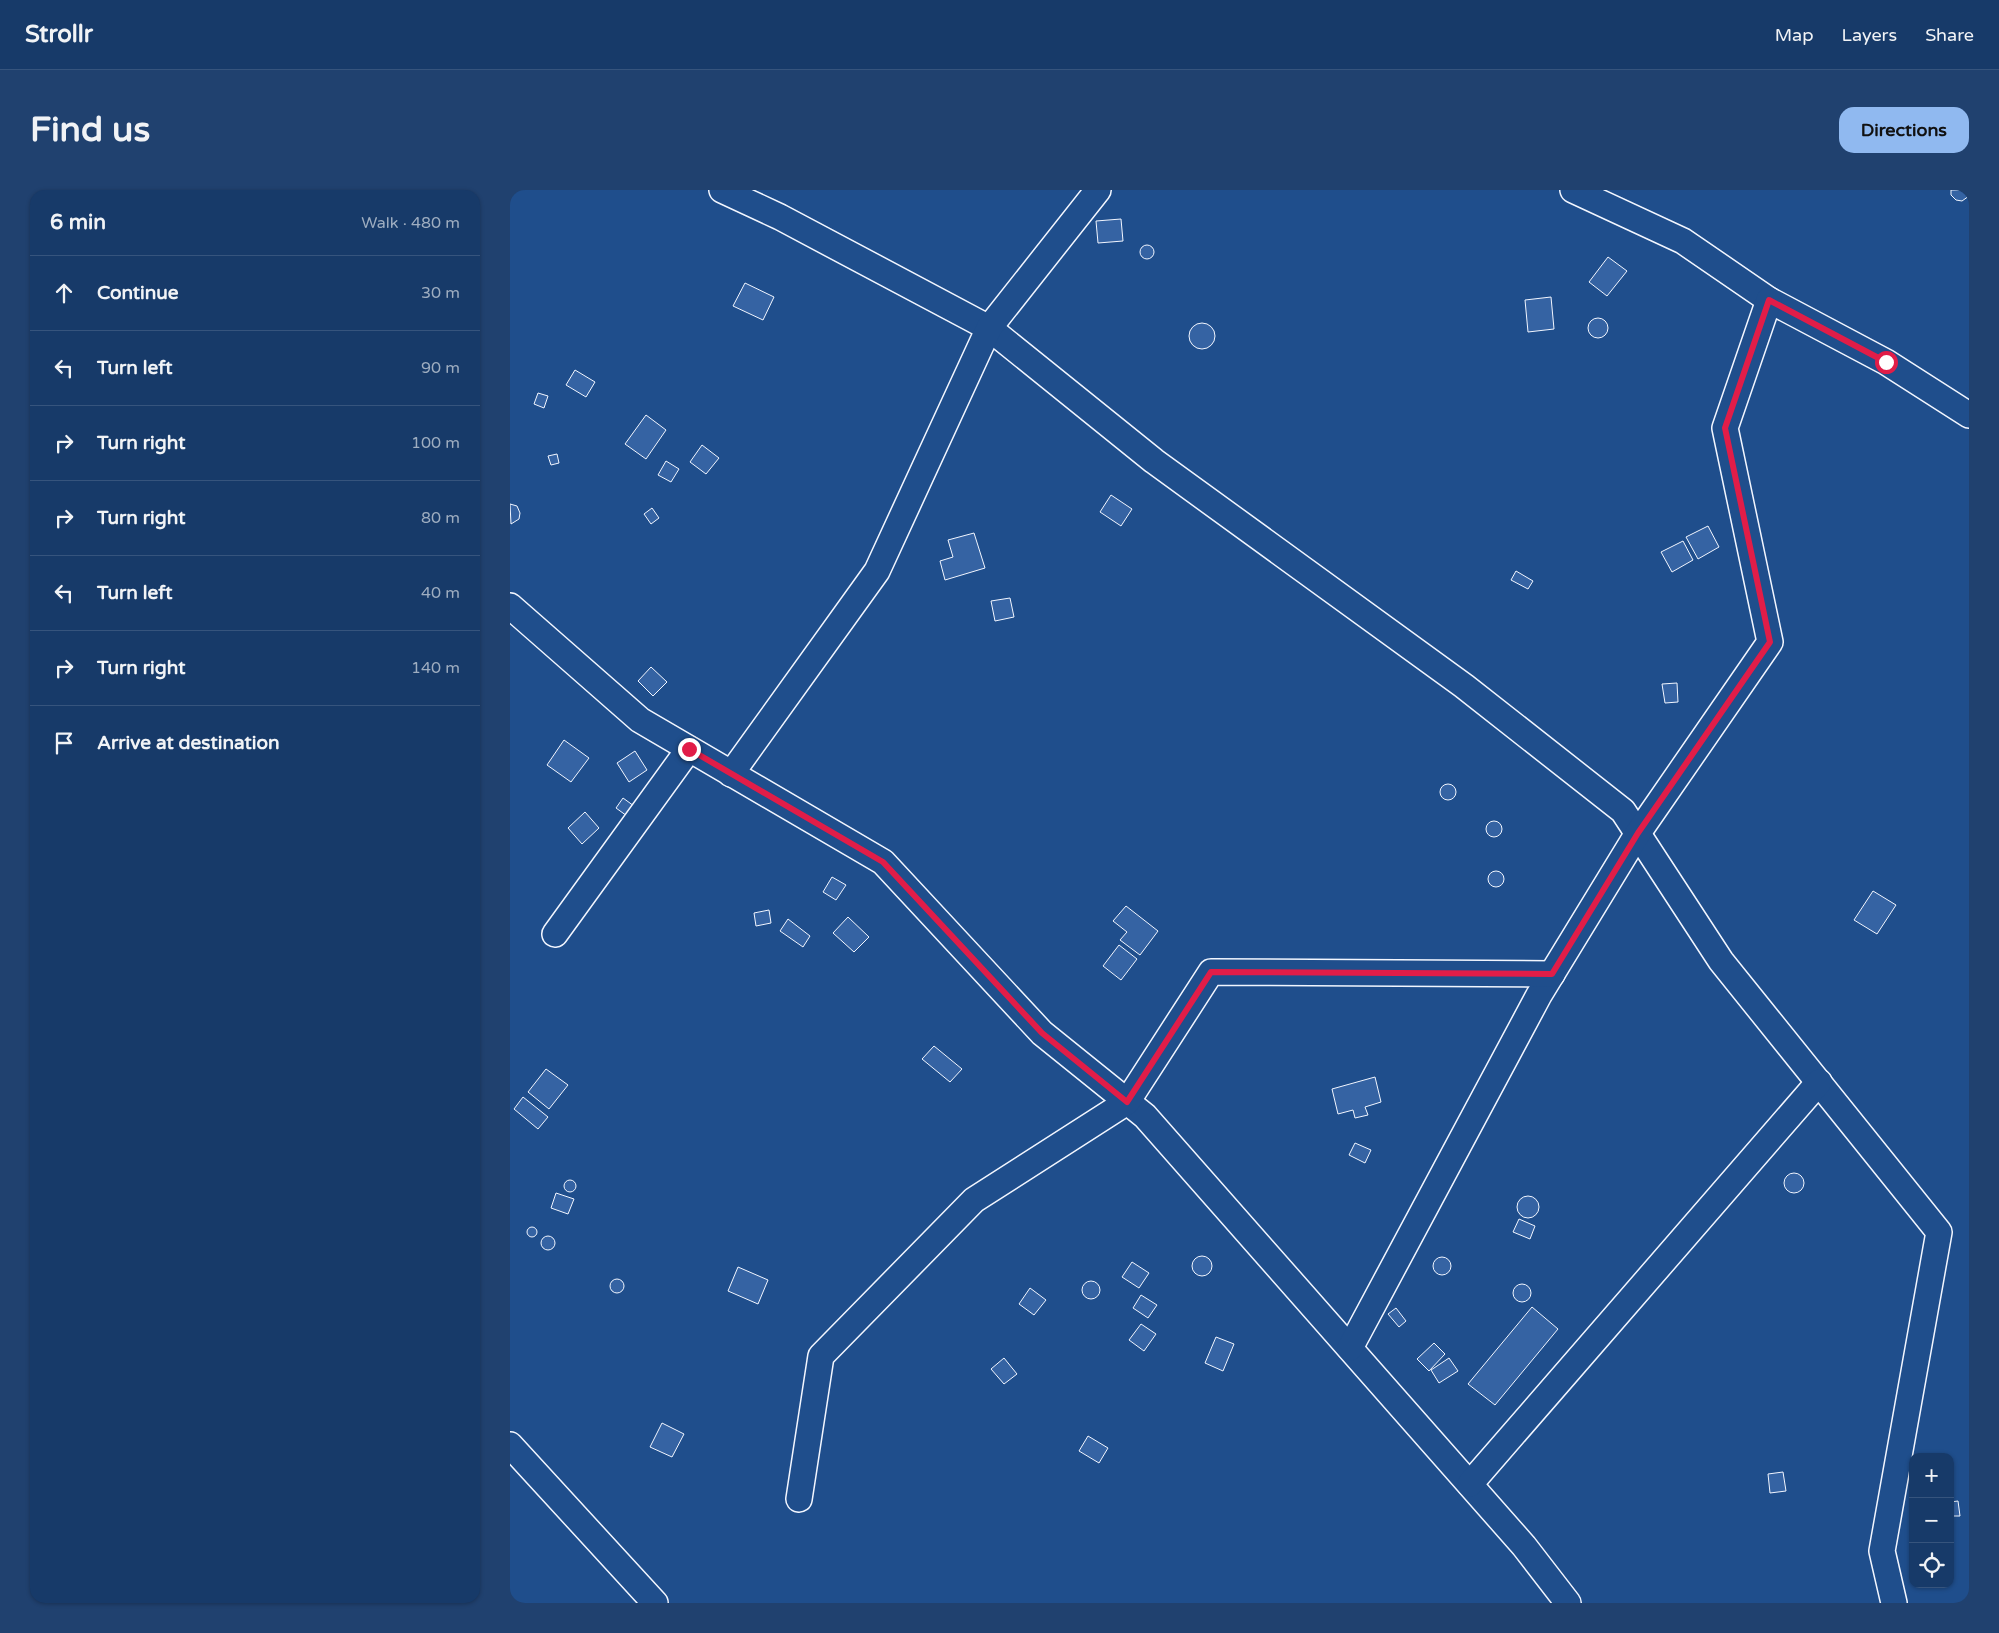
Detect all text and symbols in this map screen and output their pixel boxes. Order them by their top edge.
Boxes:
text: Strollr [25,20,93,49]
text: Map [1775,24,1814,46]
text: Layers [1842,24,1897,46]
text: Share [1925,24,1974,46]
button: Directions [1839,107,1969,153]
text: Find us [30,109,150,151]
text: 6 min [50,210,106,235]
text: Walk · 480 m [361,213,460,233]
icon: ahead [50,279,78,307]
text: Continue [97,282,179,304]
text: 30 m [421,283,460,303]
route start [1875,351,1898,374]
icon: left [50,354,78,382]
text: Turn left [97,357,173,379]
text: 90 m [421,358,460,378]
icon: right [50,429,78,457]
text: Turn right [97,432,185,454]
text: 100 m [411,433,460,453]
icon: right [50,504,78,532]
text: Turn right [97,507,185,529]
text: 80 m [421,508,460,528]
icon: left [50,579,78,607]
text: Turn left [97,582,173,604]
text: 40 m [421,583,460,603]
icon: right [50,654,78,682]
text: Turn right [97,657,185,679]
text: 140 m [411,658,460,678]
icon: arrive [50,729,78,757]
text: Arrive at destination [97,732,280,754]
route end [678,738,701,761]
map controls [1909,1453,1954,1588]
button: + [1909,1453,1954,1498]
button: − [1909,1498,1954,1543]
button: locate [1909,1543,1954,1588]

